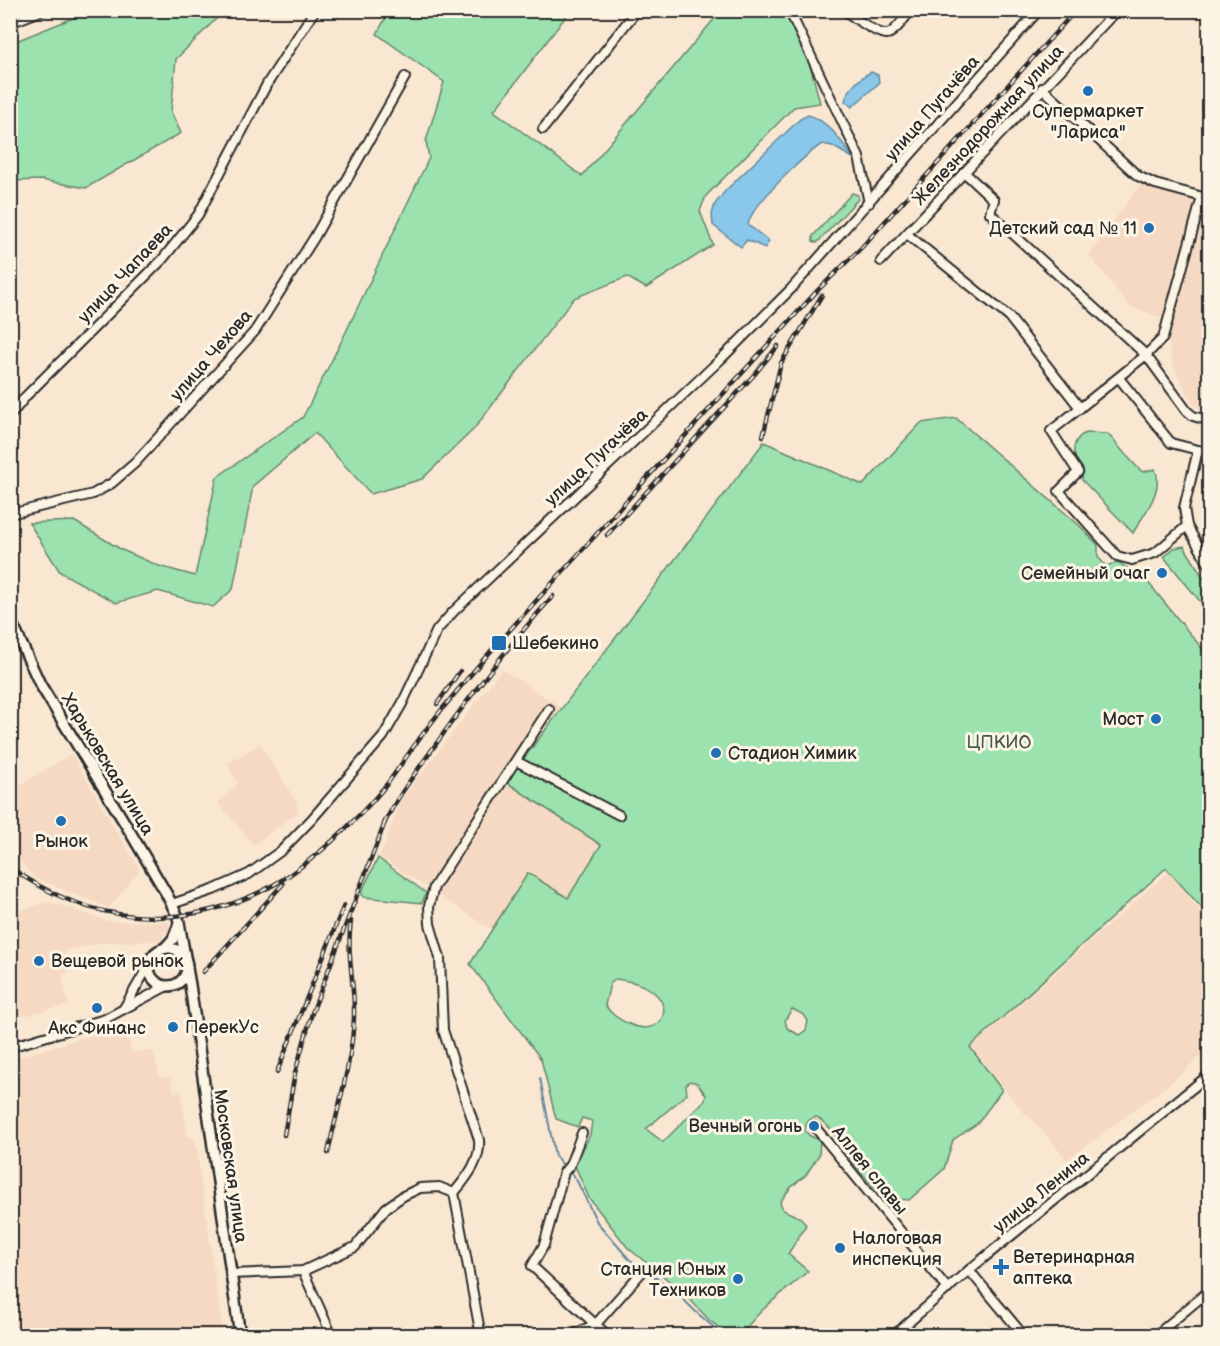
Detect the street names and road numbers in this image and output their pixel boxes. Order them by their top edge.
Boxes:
street label: Железнодорожная улица [909,41,1068,210]
street label: улица Пугачёва [881,51,984,165]
street label: улица Чапаева [74,219,177,327]
street label: улица Чехова [166,305,257,405]
street label: улица Пугачёва [541,404,652,510]
street label: Харьковская улица [57,689,158,839]
street label: Московская улица [209,1088,252,1245]
street label: Аллея славы [827,1121,912,1219]
street label: улица Ленина [989,1147,1094,1237]

